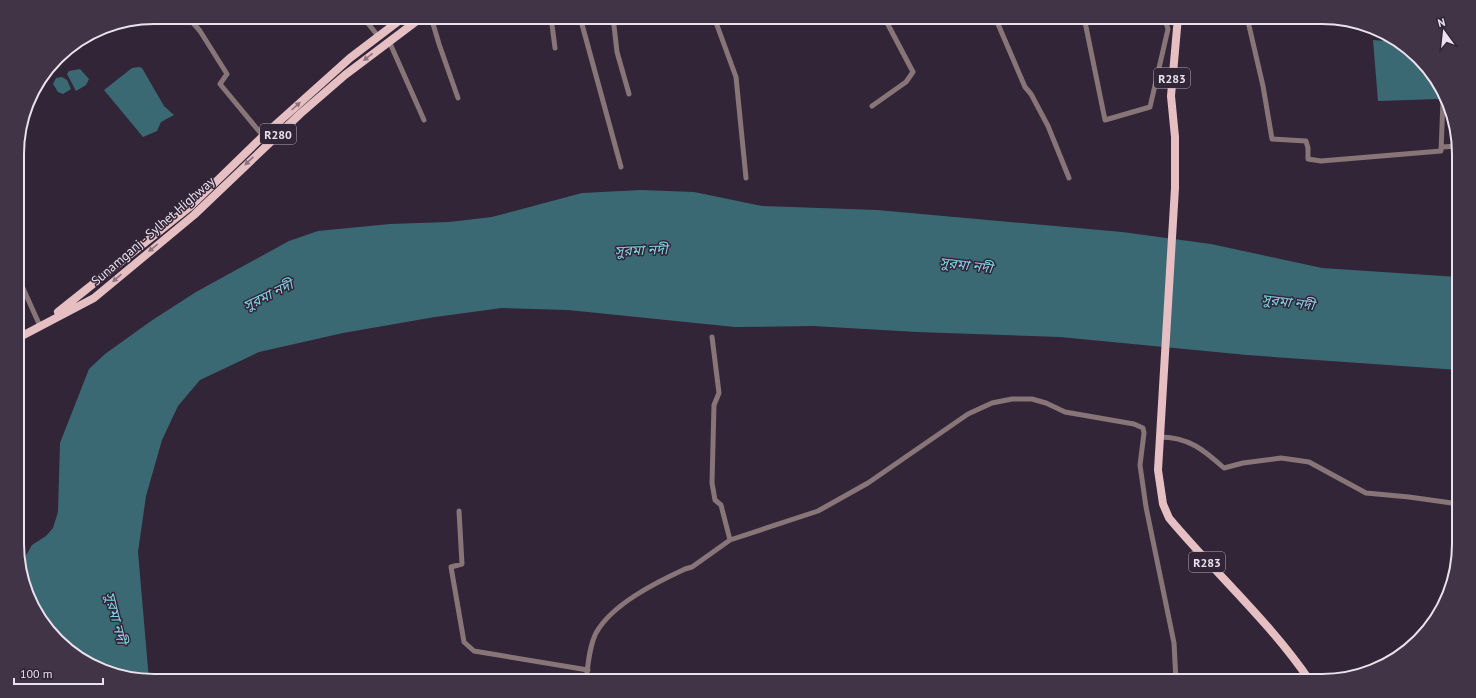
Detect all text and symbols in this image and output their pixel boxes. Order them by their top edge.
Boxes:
north arrow [1424,12,1464,52]
text: N [1436,15,1447,30]
one-way arrow [363,53,374,61]
road number: R283 [1154,68,1190,88]
one-way arrow [290,102,301,111]
road number: R280 [260,124,296,144]
one-way arrow [245,156,254,165]
street label: Sunamganj - Sylhet Highway [88,173,218,289]
water label: সুরমা নদী [614,240,671,260]
one-way arrow [147,244,158,252]
water label: সুরমা নদী [939,253,997,278]
one-way arrow [113,273,122,282]
water label: সুরমা নদী [240,274,299,315]
water label: সুরমা নদী [1261,290,1319,315]
road number: R283 [1189,552,1225,572]
water label: সুরমা নদী [101,590,132,649]
scale bar [14,660,103,686]
text: 100 m [20,666,53,681]

